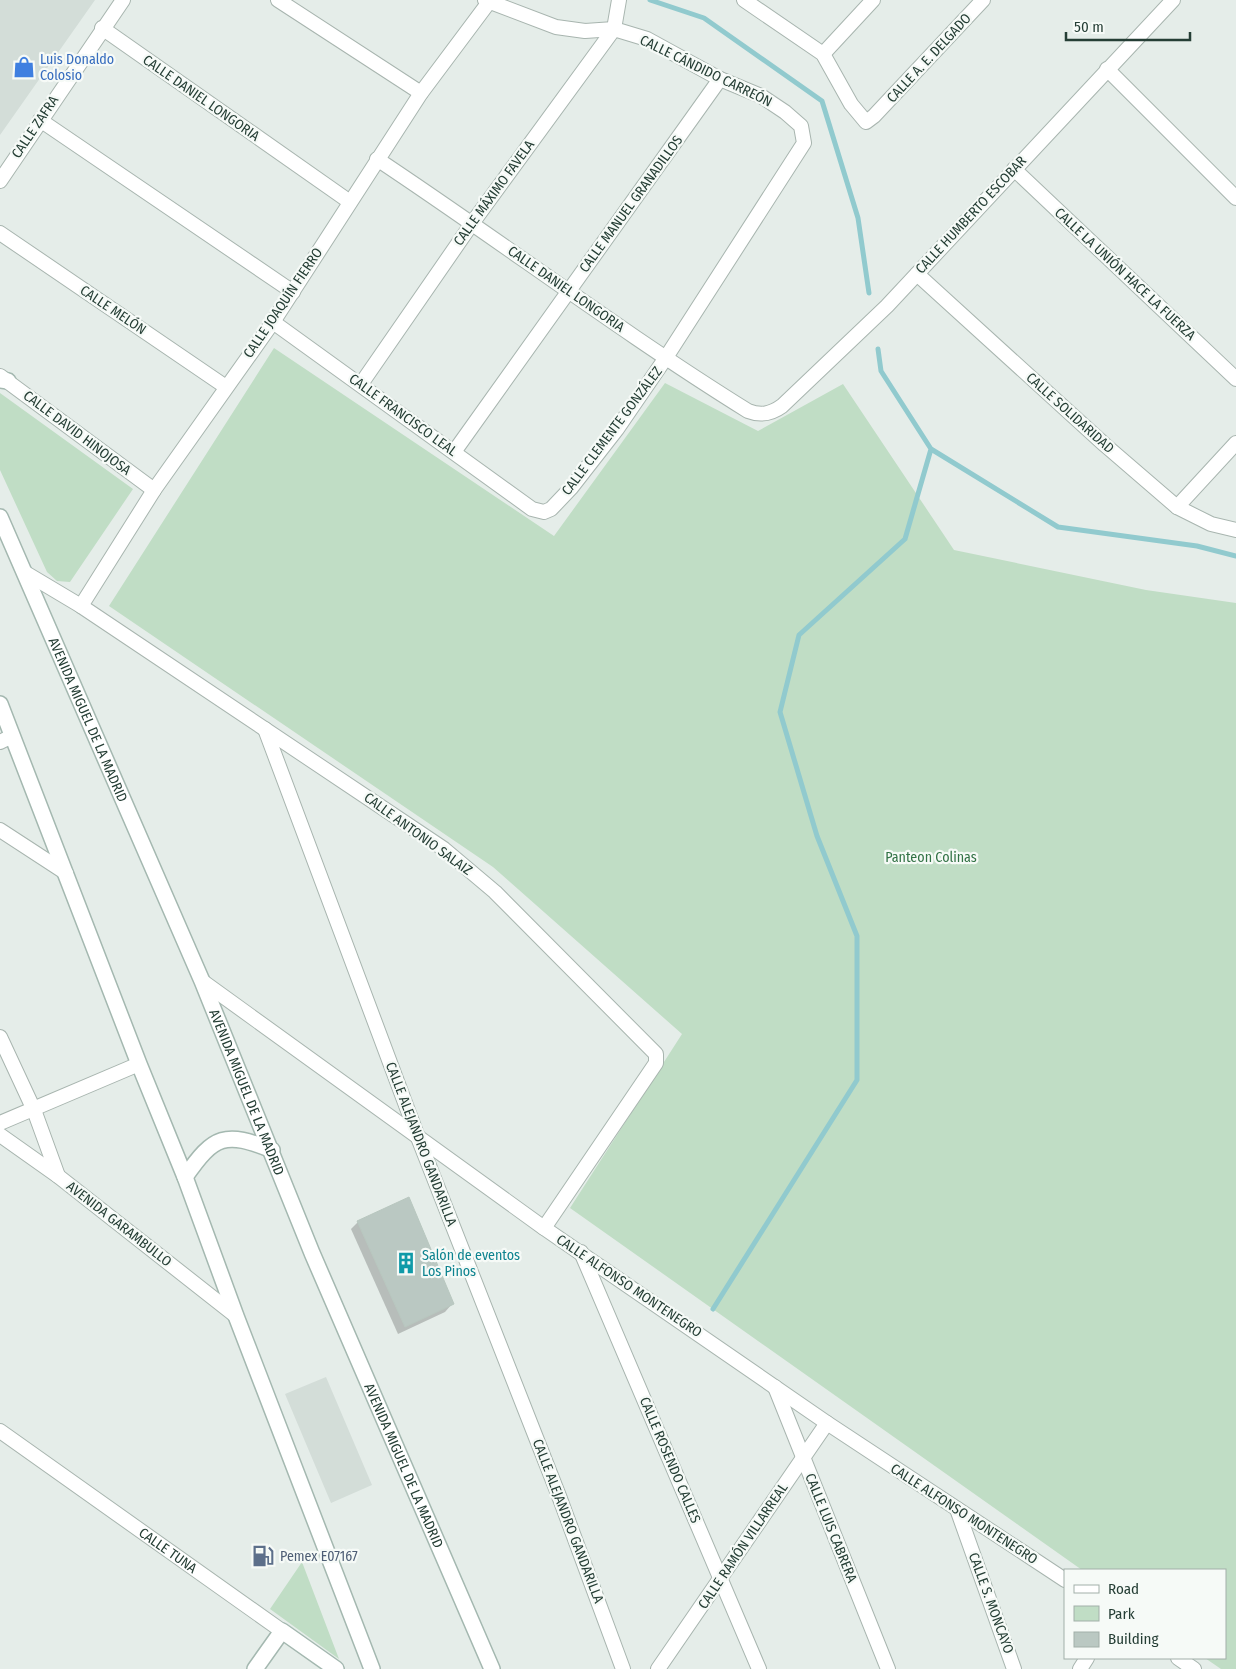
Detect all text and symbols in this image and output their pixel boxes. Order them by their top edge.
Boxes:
street label: CALLE A. E. DELGADO [883,10,975,106]
scale bar [1066,10,1190,42]
text: 50 m [1074,18,1104,36]
street label: CALLE CÁNDIDO CARREÓN [637,31,775,110]
place label: Luis Donaldo Colosio [40,51,114,84]
street label: CALLE DANIEL LONGORIA [139,51,263,145]
shop icon: Luis Donaldo Colosio [11,54,37,80]
street label: CALLE ZAFRA [8,92,62,162]
street label: CALLE MANUEL GRANADILLOS [576,132,686,276]
street label: CALLE MÁXIMO FAVELA [449,136,538,249]
street label: CALLE HUMBERTO ESCOBAR [912,152,1030,277]
street label: CALLE LA UNIÓN HACE LA FUERZA [1051,203,1200,344]
street label: CALLE DANIEL LONGORIA [504,242,628,336]
street label: CALLE JOAQUÍN FIERRO [239,244,326,361]
street label: CALLE MELÓN [77,281,150,338]
street label: CALLE CLEMENTE GONZÁLEZ [557,362,666,499]
street label: CALLE SOLIDARIDAD [1023,369,1117,457]
street label: CALLE FRANCISCO LEAL [346,370,460,460]
street label: CALLE DAVID HINOJOSA [20,387,135,479]
street label: AVENIDA MIGUEL DE LA MADRID [45,635,131,804]
street label: CALLE ANTONIO SALAIZ [361,789,476,879]
park label: Panteon Colinas [885,849,977,866]
street label: AVENIDA MIGUEL DE LA MADRID [206,1007,288,1178]
street label: CALLE ALEJANDRO GANDARILLA [382,1059,460,1229]
street label: AVENIDA GARAMBULLO [63,1178,175,1270]
street label: CALLE ALFONSO MONTENEGRO [553,1231,705,1341]
place label: Salón de eventos Los Pinos [422,1247,520,1280]
building icon: Salón de eventos Los Pinos [393,1250,419,1276]
street label: AVENIDA MIGUEL DE LA MADRID [361,1381,447,1550]
street label: CALLE ROSENDO CALLES [636,1394,704,1526]
street label: CALLE ALEJANDRO GANDARILLA [529,1436,607,1606]
street label: CALLE ALFONSO MONTENEGRO [887,1460,1041,1568]
street label: CALLE LUIS CABRERA [801,1471,861,1586]
street label: CALLE RAMÓN VILLARREAL [694,1479,791,1612]
street label: CALLE TUNA [136,1524,201,1577]
fuel station icon: Pemex E07167 [250,1543,276,1569]
place label: Pemex E07167 [280,1548,358,1565]
street label: CALLE S. MONCAYO [965,1550,1017,1656]
legend [1064,1569,1226,1659]
text: Road [1108,1580,1139,1598]
text: Park [1108,1605,1135,1623]
text: Building [1108,1630,1159,1648]

